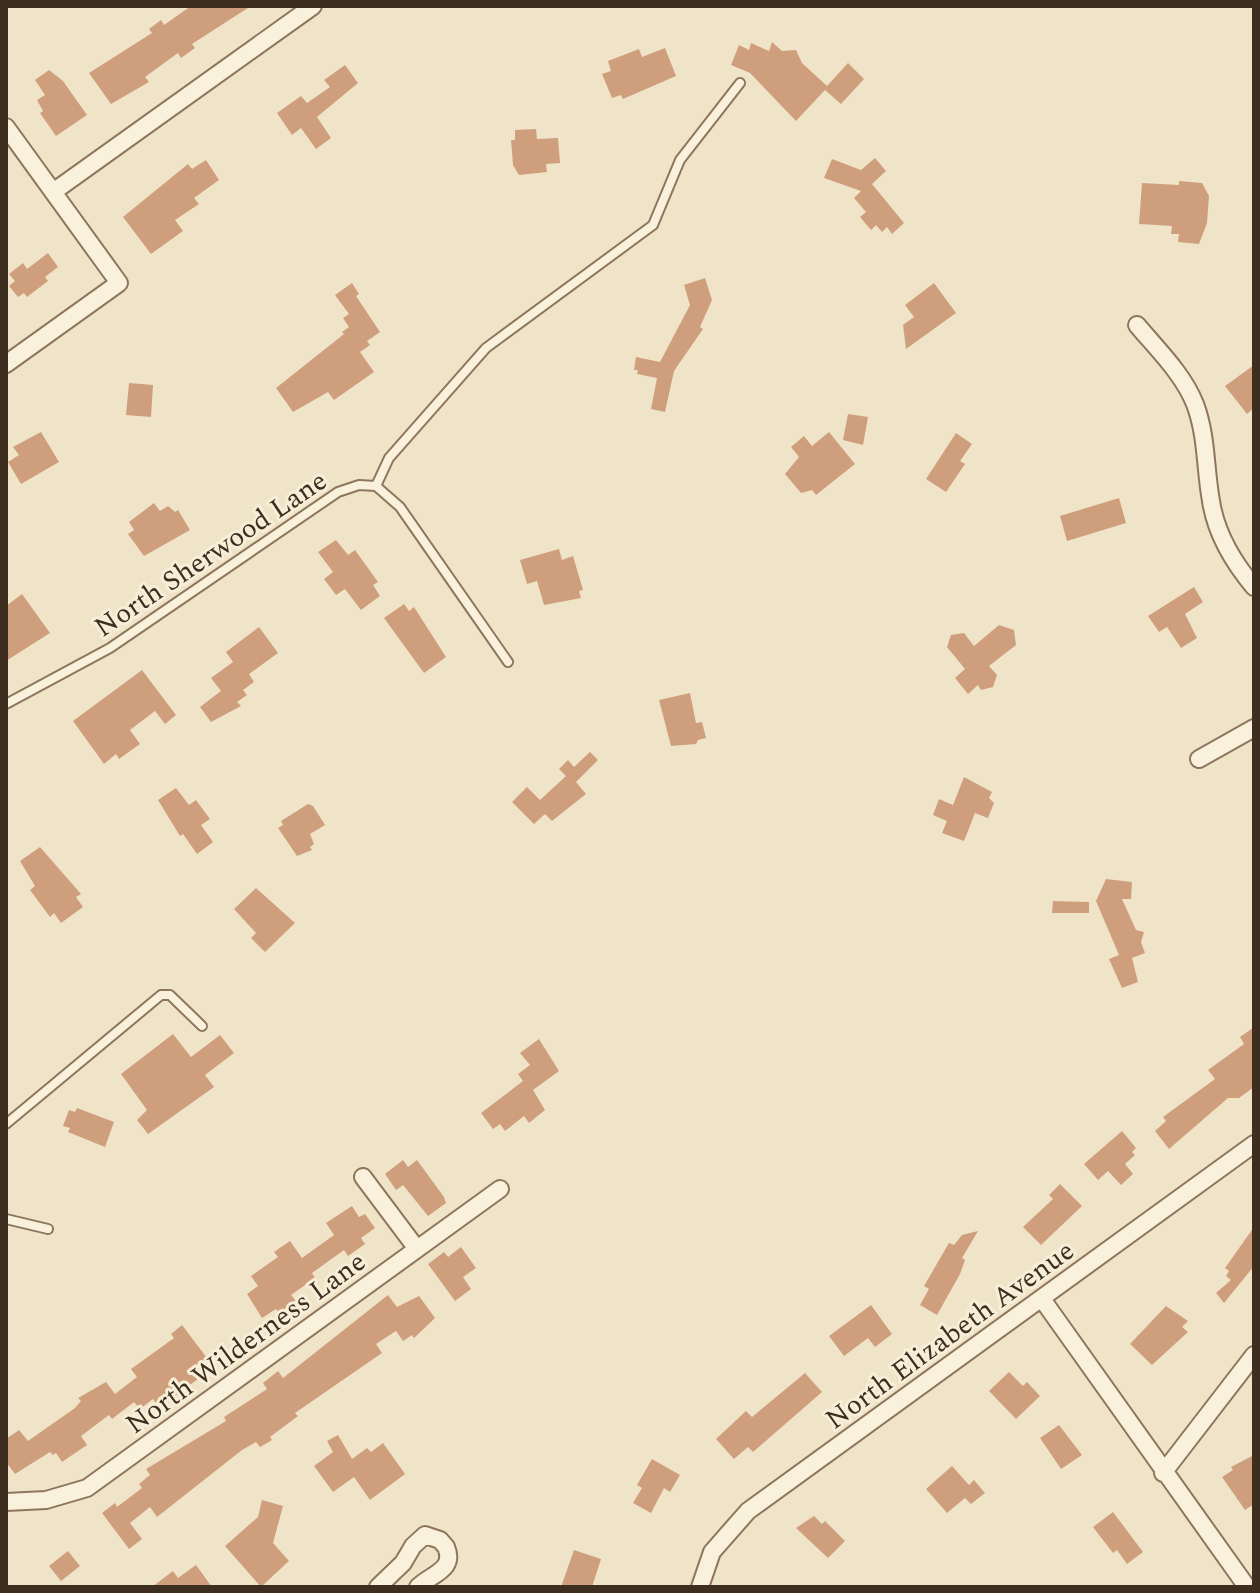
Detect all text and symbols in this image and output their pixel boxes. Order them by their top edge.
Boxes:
street label: North Sherwood Lane [86,460,336,648]
street label: North Elizabeth Avenue [816,1230,1084,1441]
street label: North Wilderness Lane [117,1241,375,1445]

